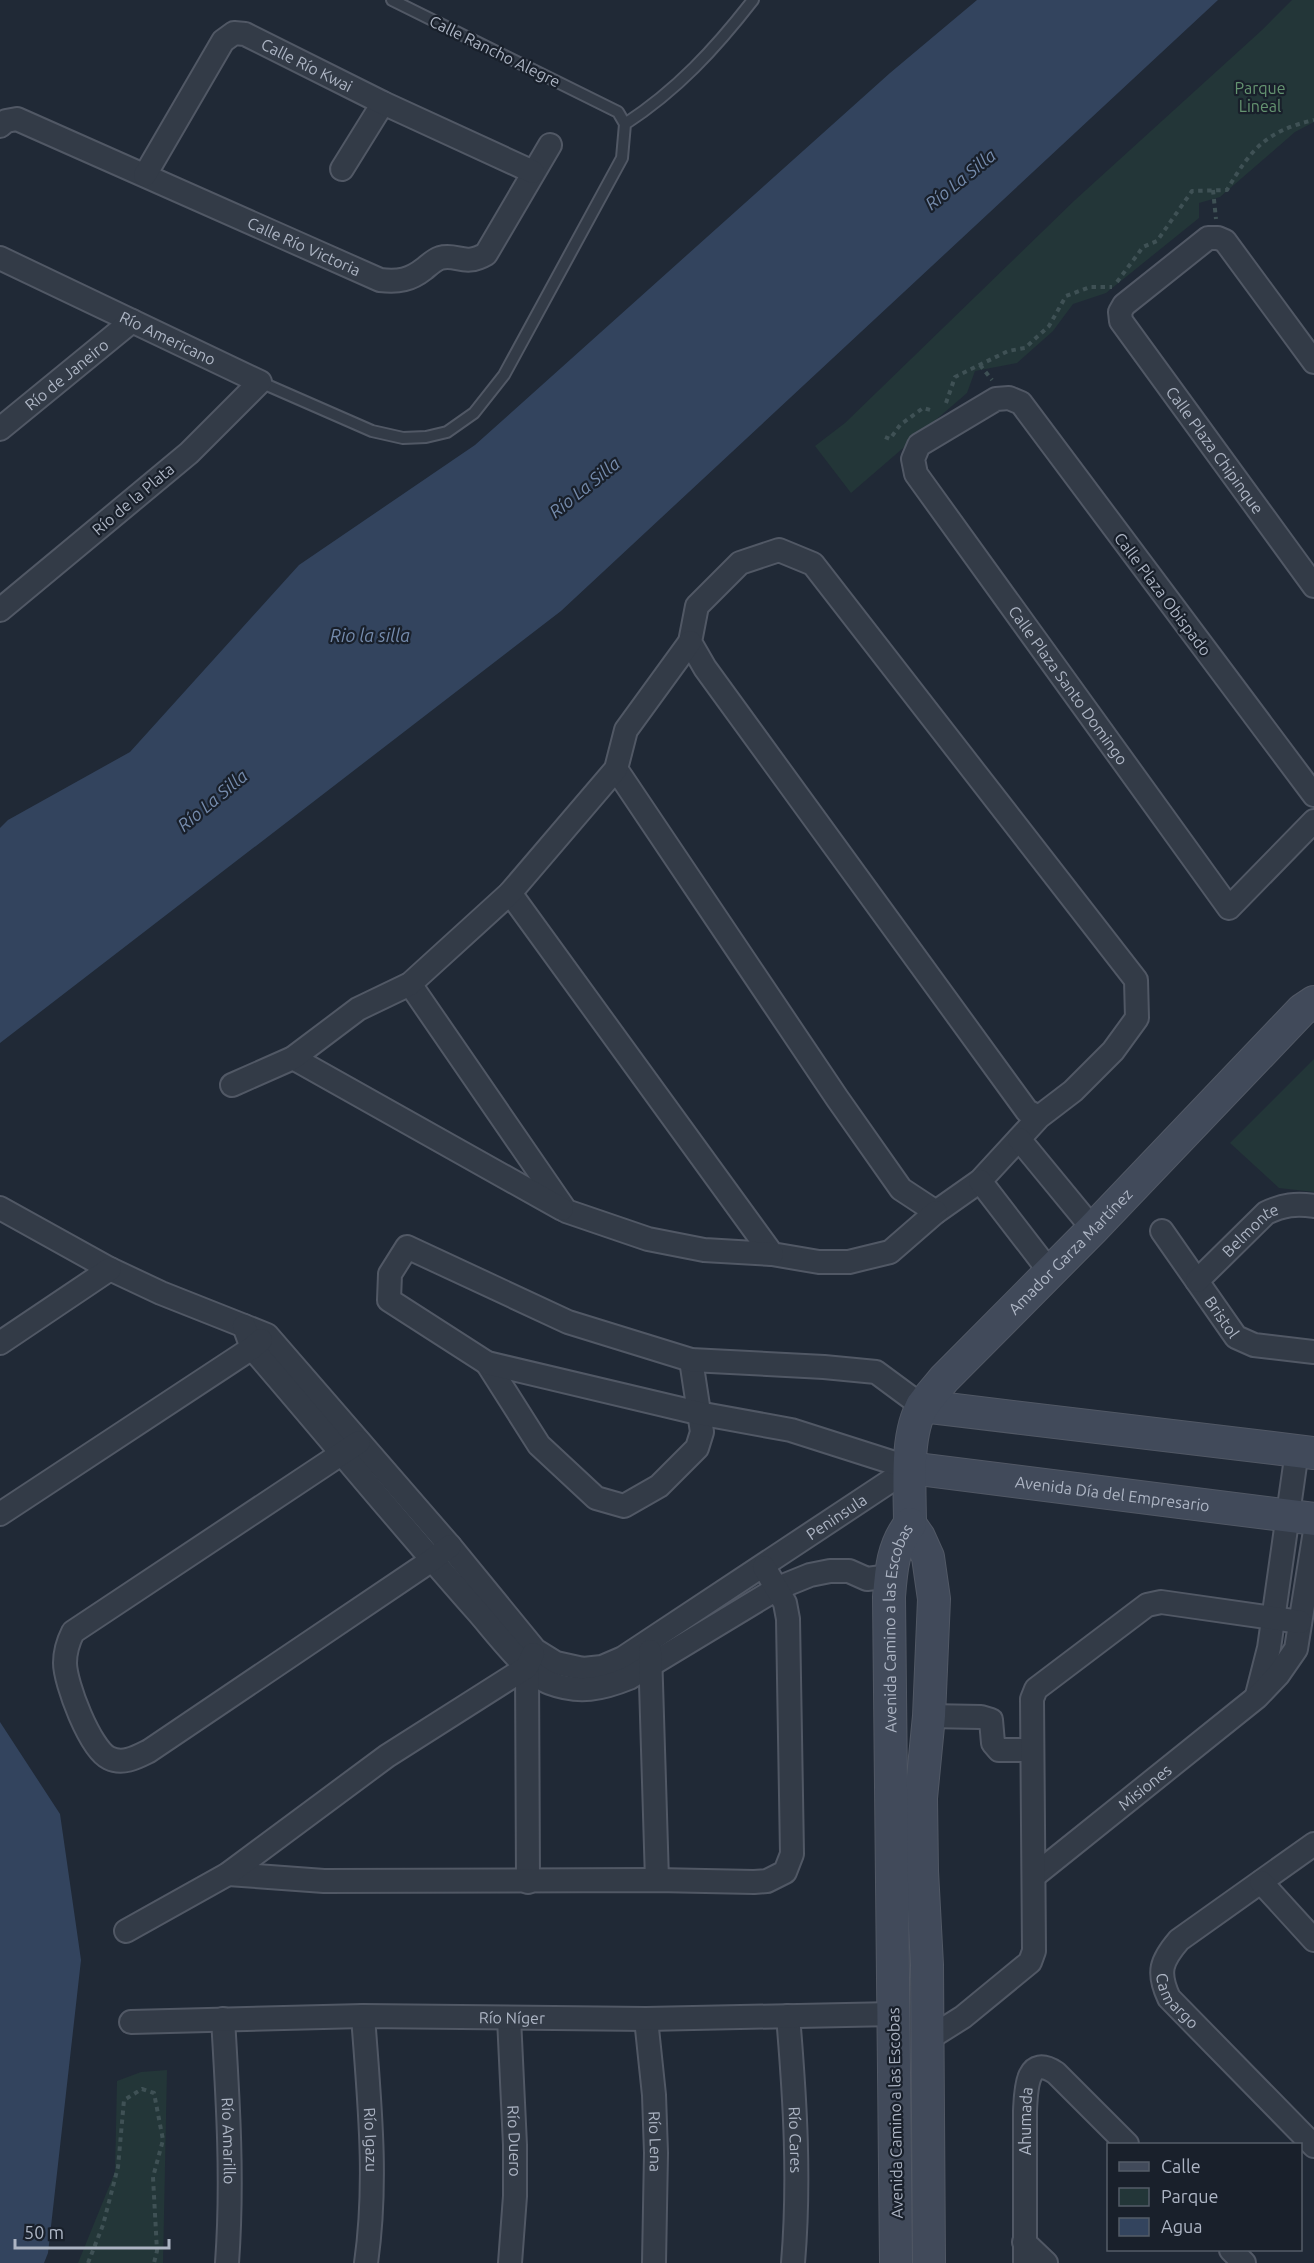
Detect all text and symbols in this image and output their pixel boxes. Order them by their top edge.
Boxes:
street label: Calle Rancho Alegre [427,11,563,91]
street label: Calle Río Kwai [258,35,356,95]
park label: Parque Lineal [1234,79,1286,115]
water label: Río La Silla [921,144,999,213]
street label: Calle Río Victoria [245,213,363,279]
street label: Río Americano [117,308,219,369]
street label: Río de Janeiro [21,335,112,414]
street label: Calle Plaza Chipinque [1163,383,1267,517]
water label: Río La Silla [545,452,623,521]
street label: Río de la Plata [88,460,178,538]
street label: Calle Plaza Obispado [1111,529,1215,659]
street label: Calle Plaza Santo Domingo [1005,602,1132,768]
water label: Rio la silla [330,625,410,645]
water label: Río La Silla [173,765,251,835]
street label: Amador Garza Martínez [1005,1185,1136,1318]
street label: Belmonte [1218,1200,1281,1260]
street label: Bristol [1201,1293,1243,1341]
street label: Avenida Día del Empresario [1014,1472,1211,1515]
street label: Peninsula [803,1490,870,1543]
street label: Avenida Camino a las Escobas [880,1520,916,1733]
street label: Misiones [1115,1760,1175,1814]
street label: Camargo [1153,1972,1203,2032]
street label: Avenida Camino a las Escobas [884,2007,906,2219]
street label: Río Níger [479,2008,545,2027]
street label: Ahumada [1016,2086,1036,2155]
street label: Río Amarillo [218,2097,239,2184]
street label: Río Duero [504,2105,524,2177]
street label: Río Cares [785,2106,805,2173]
street label: Río Igazu [361,2107,381,2172]
street label: Río Lena [646,2111,665,2172]
legend [1107,2143,1302,2251]
text: Calle [1161,2156,1201,2176]
text: Parque [1161,2186,1218,2206]
scale bar [15,2212,170,2250]
text: Agua [1161,2216,1203,2236]
text: 50 m [24,2222,64,2242]

